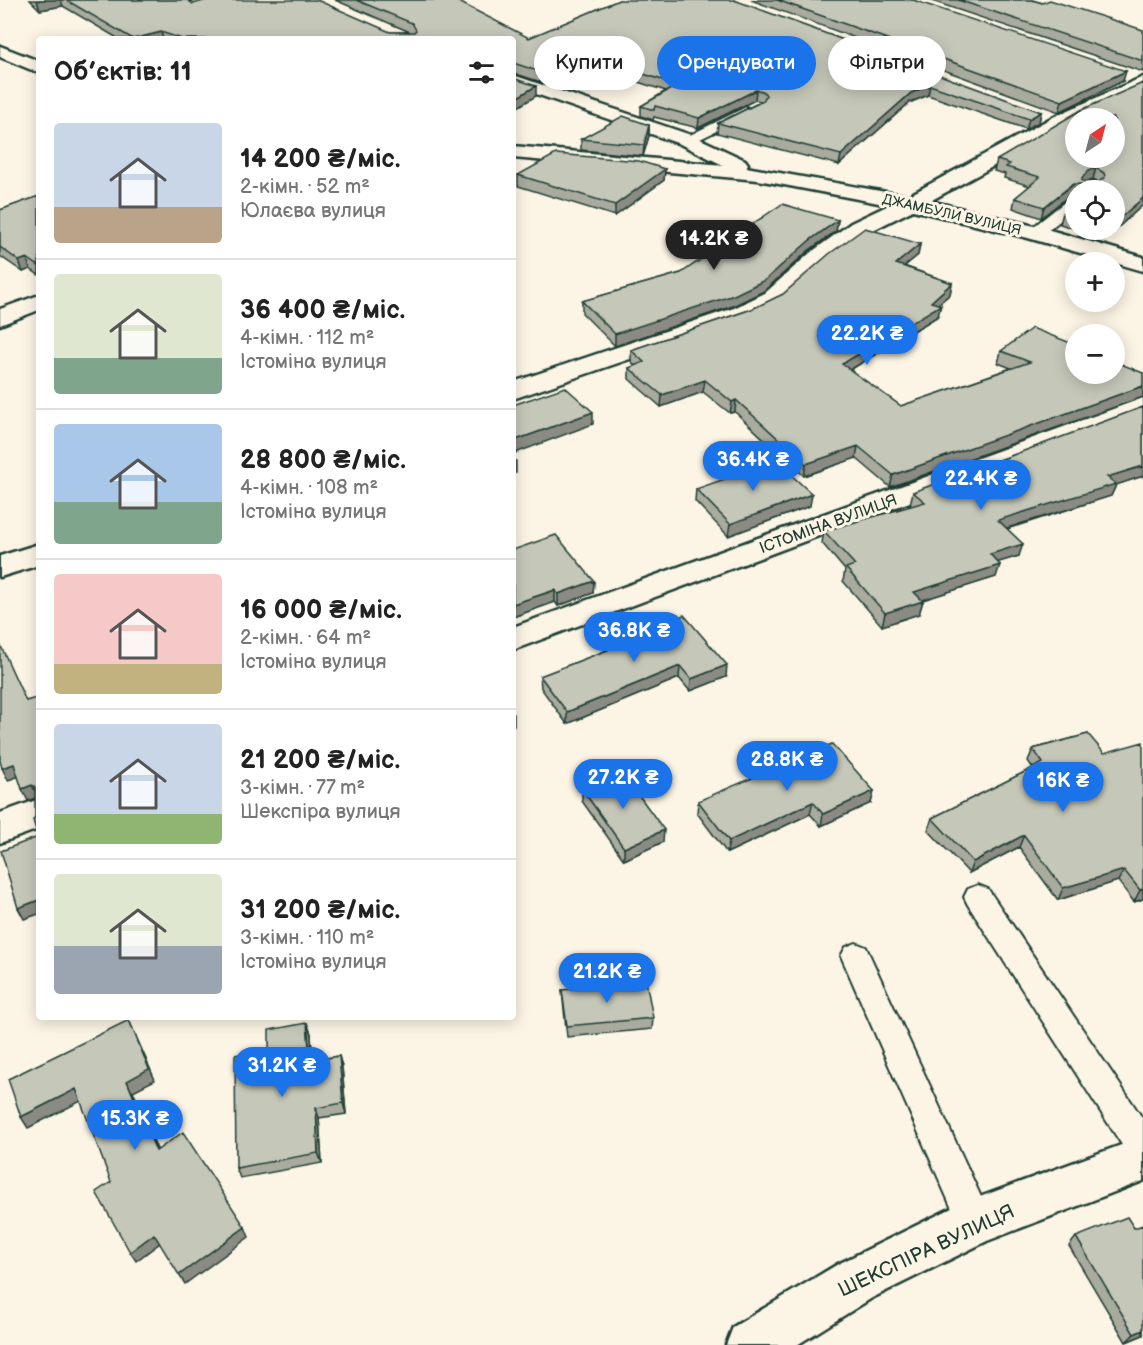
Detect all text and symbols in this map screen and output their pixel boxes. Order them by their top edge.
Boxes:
chip: Купити [534,36,645,90]
chip: Орендувати [657,36,816,90]
chip: Фільтри [828,36,946,90]
icon: filters [465,56,498,89]
text: Об’єктів: 11 [54,57,192,88]
north arrow [1065,108,1125,168]
map controls [1065,108,1125,384]
text: 14 200 ₴/міс. [240,144,400,175]
icon: home [102,147,174,219]
text: 2-кімн. · 52 m² [240,175,370,199]
button: locate [1065,180,1125,240]
street label: ДЖАМБУЛИ ВУЛИЦЯ [881,190,1023,239]
text: Юлаєва вулиця [240,199,386,223]
pin: 14.2K ₴ [659,220,769,271]
text: 14.2K ₴ [680,227,748,251]
button: + [1065,252,1125,312]
text: 36 400 ₴/міс. [240,295,405,326]
icon: home [102,298,174,370]
pin: 22.2K ₴ [812,315,922,366]
text: 22.2K ₴ [831,322,903,346]
button: − [1065,324,1125,384]
text: 4-кімн. · 112 m² [240,326,374,350]
text: Істоміна вулиця [240,350,387,374]
pin: 36.4K ₴ [698,441,808,492]
text: 28 800 ₴/міс. [240,445,406,476]
icon: home [102,448,174,520]
text: 36.4K ₴ [717,448,789,472]
pin: 22.4K ₴ [926,460,1036,511]
text: 22.4K ₴ [945,467,1017,491]
text: 4-кімн. · 108 m² [240,476,378,500]
street label: ІСТОМІНА ВУЛИЦЯ [757,491,900,558]
text: Істоміна вулиця [240,500,387,524]
text: 16 000 ₴/міс. [240,595,402,626]
icon: home [102,598,174,670]
pin: 36.8K ₴ [579,612,689,663]
text: 36.8K ₴ [598,619,670,643]
text: 2-кімн. · 64 m² [240,626,371,650]
text: Істоміна вулиця [240,650,387,674]
pin: 28.8K ₴ [732,741,842,792]
text: 21 200 ₴/міс. [240,745,400,776]
icon: home [102,748,174,820]
text: 28.8K ₴ [751,748,823,772]
pin: 27.2K ₴ [568,759,678,810]
pin: 16K ₴ [1021,762,1105,813]
text: 27.2K ₴ [587,766,659,790]
text: 16K ₴ [1037,769,1089,793]
text: 3-кімн. · 77 m² [240,776,365,800]
text: Шекспіра вулиця [240,800,401,824]
text: 31 200 ₴/міс. [240,895,400,926]
icon: home [102,898,174,970]
text: 3-кімн. · 110 m² [240,926,374,950]
text: Істоміна вулиця [240,950,387,974]
pin: 21.2K ₴ [552,953,662,1004]
text: 21.2K ₴ [573,960,641,984]
pin: 31.2K ₴ [227,1047,337,1098]
text: 31.2K ₴ [248,1054,316,1078]
pin: 15.3K ₴ [80,1100,190,1151]
text: 15.3K ₴ [101,1107,169,1131]
street label: ШЕКСПІРА ВУЛИЦЯ [834,1199,1018,1302]

